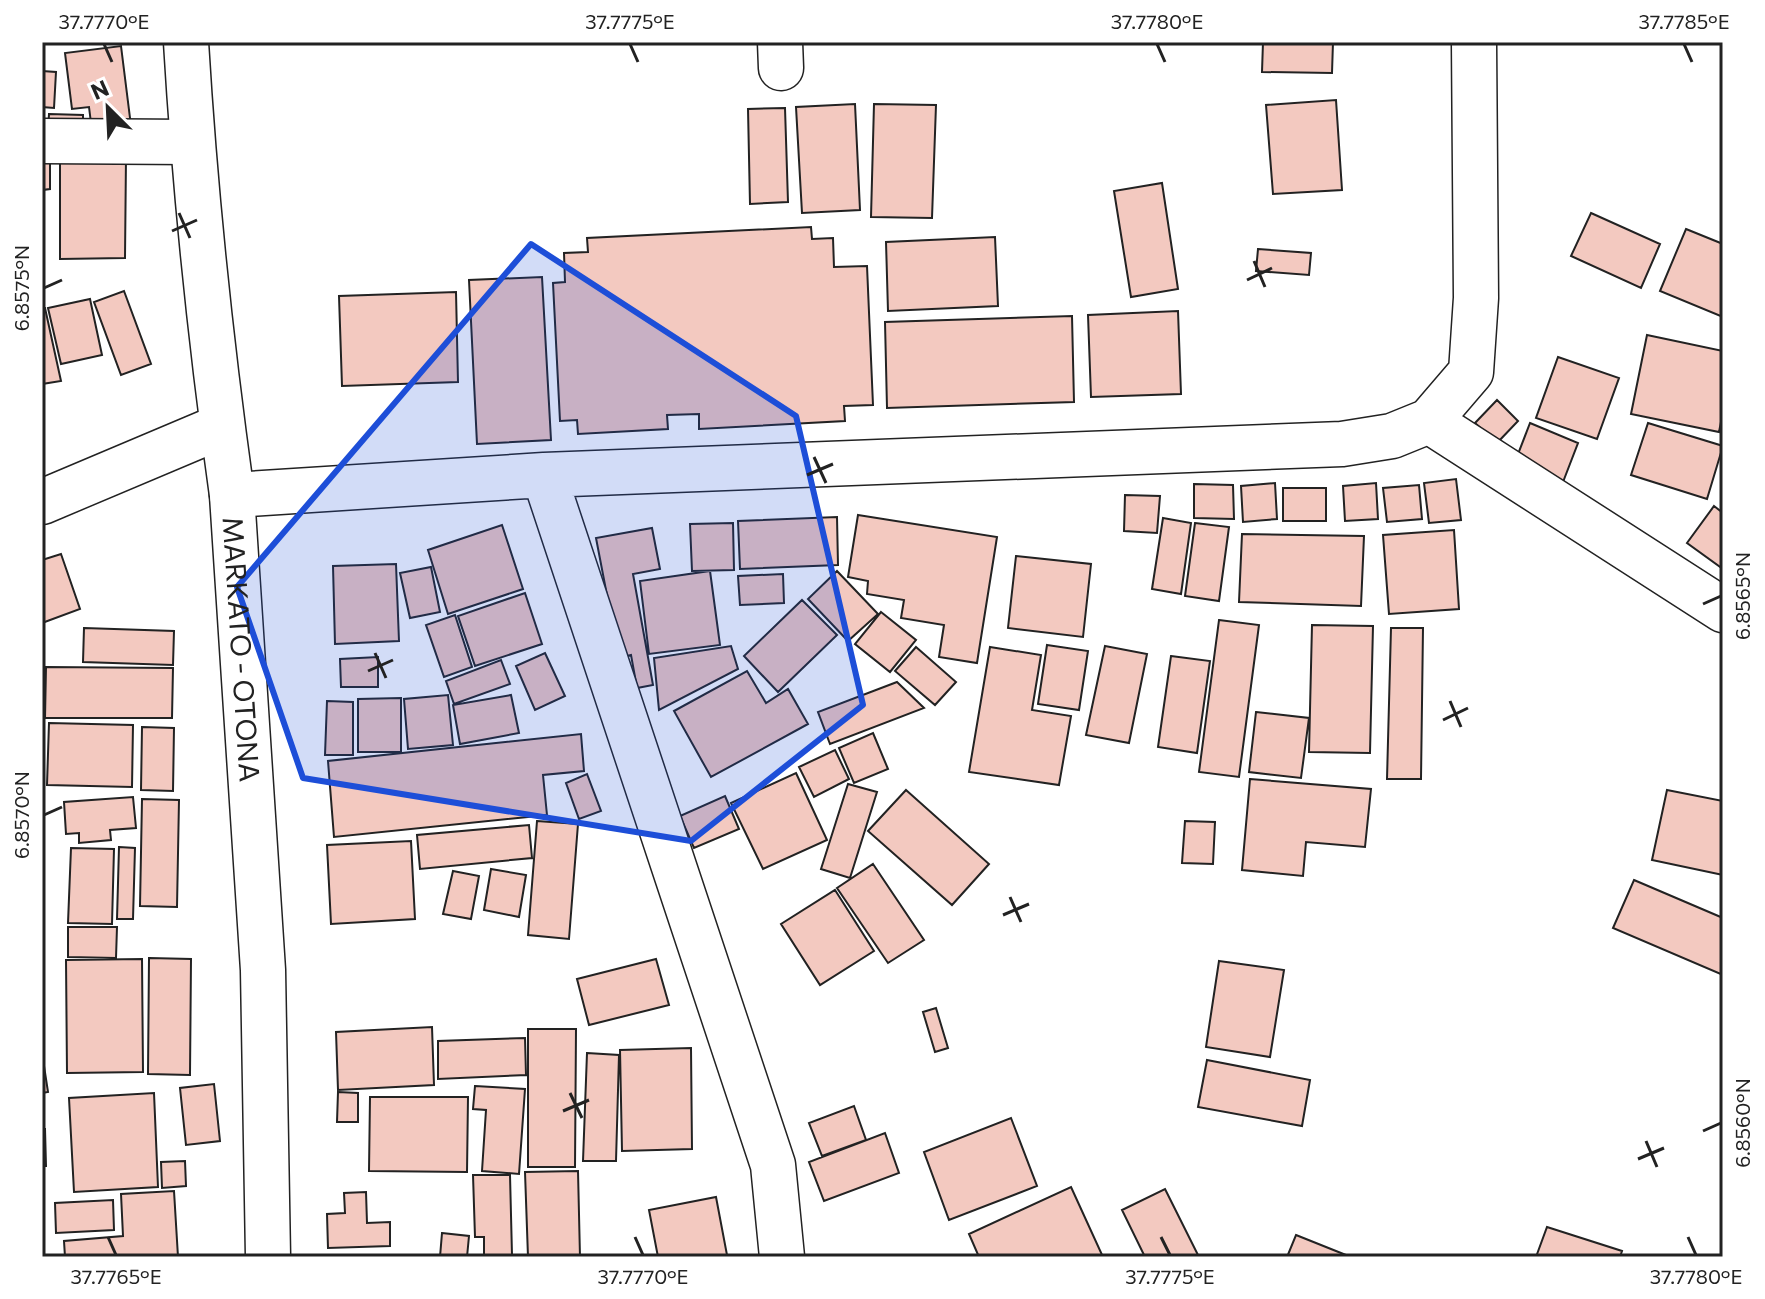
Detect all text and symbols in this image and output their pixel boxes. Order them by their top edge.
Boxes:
text: 37.7770°E [59,9,149,33]
text: 37.7775°E [585,9,675,33]
text: 37.7780°E [1111,9,1203,33]
text: 37.7785°E [1638,9,1730,33]
north arrow [68,68,148,148]
text: N [87,74,113,105]
text: 6.8575°N [9,245,33,331]
street label: MARKATO - OTONA [216,516,268,783]
text: 6.8565°N [1730,552,1754,640]
text: 6.8570°N [9,771,33,859]
text: 6.8560°N [1730,1078,1754,1168]
text: 37.7765°E [70,1264,162,1288]
text: 37.7770°E [598,1264,688,1288]
text: 37.7775°E [1125,1264,1215,1288]
text: 37.7780°E [1650,1264,1742,1288]

